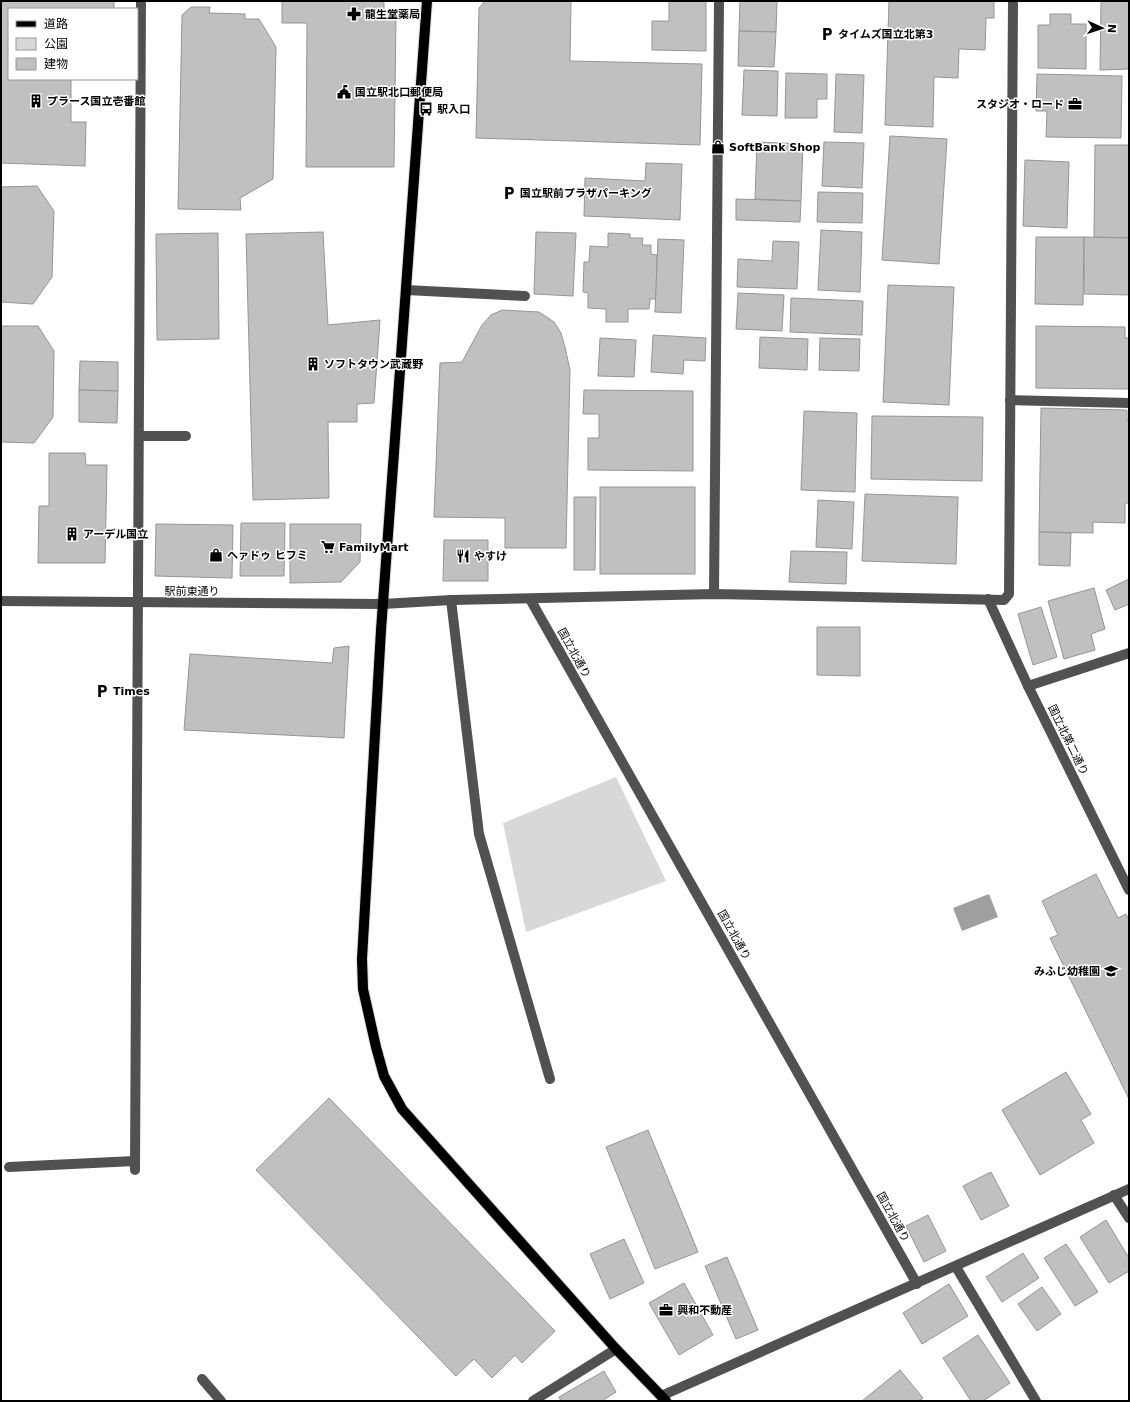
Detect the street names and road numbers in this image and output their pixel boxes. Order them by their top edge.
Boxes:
street label: 駅前東通り [165,585,220,598]
street label: 国立北通り [555,626,593,680]
street label: 国立北第二通り [1045,703,1091,777]
street label: 国立北通り [715,908,753,962]
street label: 国立北通り [874,1190,912,1244]

